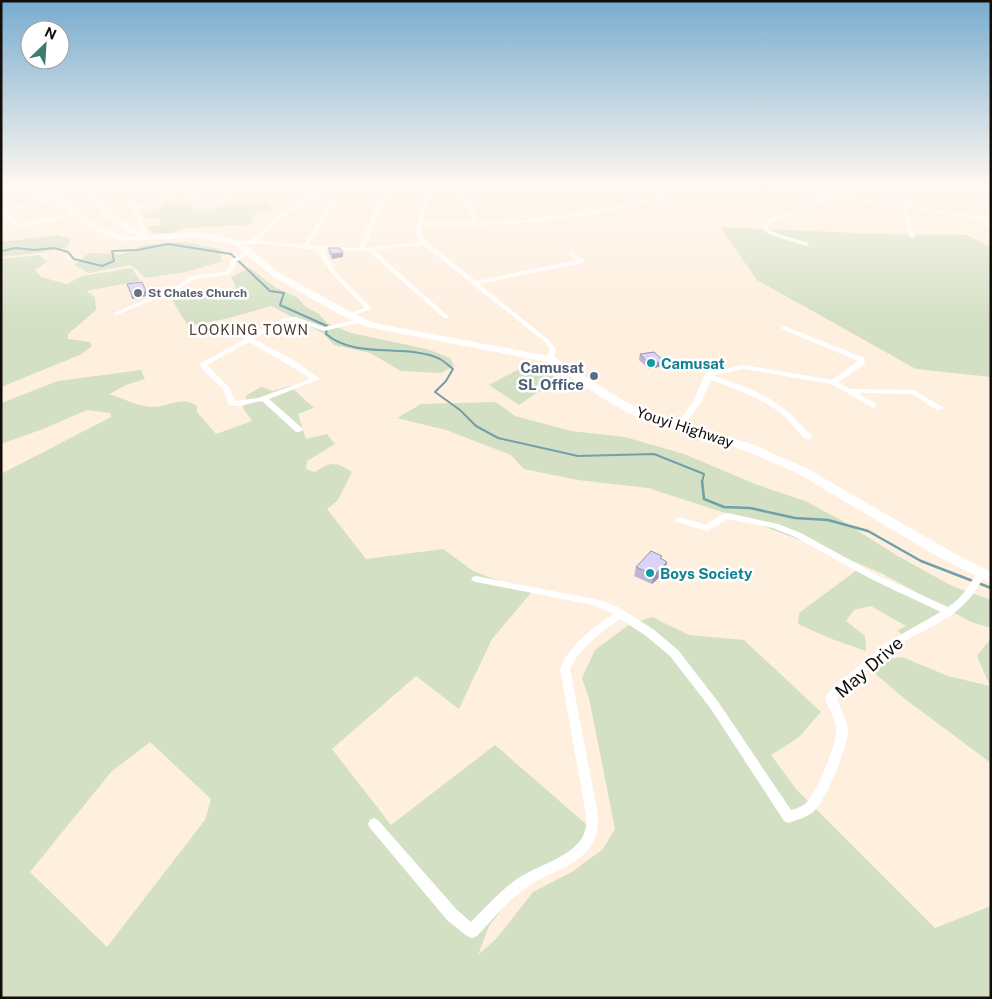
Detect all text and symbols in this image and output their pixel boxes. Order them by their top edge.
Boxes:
north arrow [20,20,70,70]
text: N [42,24,59,43]
place label: St Chales Church [148,286,247,300]
marker: St Chales Church [132,287,144,299]
district label: LOOKING TOWN [189,322,309,338]
place label: Camusat [661,355,725,372]
marker: Camusat [645,357,657,369]
place label: Camusat SL Office [518,359,584,393]
marker: Camusat SL Office [588,370,600,382]
street label: Youyi Highway [634,403,736,451]
place label: Boys Society [660,565,753,582]
marker: Boys Society [644,567,656,579]
street label: May Drive [831,632,907,702]

